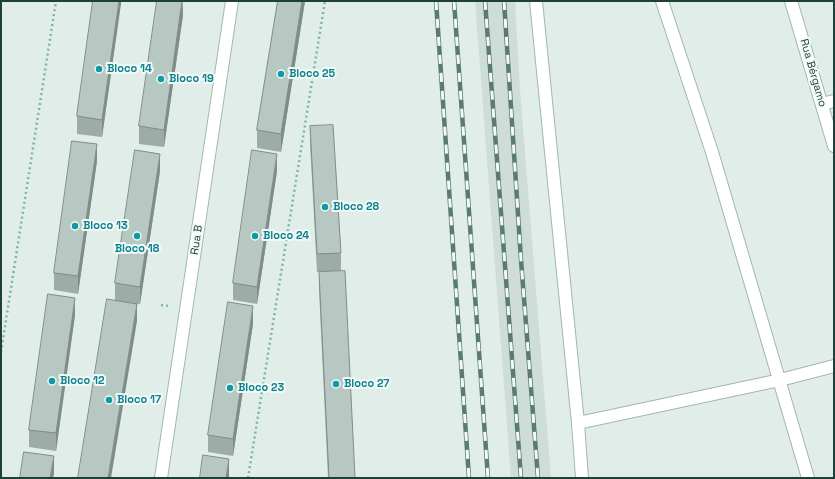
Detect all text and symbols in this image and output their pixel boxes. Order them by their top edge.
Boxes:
street label: Rua Bérgamo [797,37,829,109]
place label: Bloco 14 [107,62,152,76]
marker: Bloco 14 [94,64,104,74]
place label: Bloco 25 [289,67,335,81]
marker: Bloco 25 [276,69,286,79]
place label: Bloco 19 [169,72,214,86]
marker: Bloco 19 [156,74,166,84]
place label: Bloco 28 [333,200,379,214]
marker: Bloco 28 [320,202,330,212]
place label: Bloco 13 [83,219,128,233]
marker: Bloco 13 [70,221,80,231]
street label: Rua B [188,224,206,256]
place label: Bloco 24 [263,229,309,243]
marker: Bloco 18 [132,231,142,241]
marker: Bloco 24 [250,231,260,241]
place label: Bloco 18 [115,242,159,256]
place label: Bloco 12 [60,374,104,388]
marker: Bloco 12 [47,376,57,386]
place label: Bloco 27 [344,377,389,391]
marker: Bloco 27 [331,379,341,389]
place label: Bloco 23 [238,381,284,395]
marker: Bloco 23 [225,383,235,393]
place label: Bloco 17 [117,393,161,407]
marker: Bloco 17 [104,395,114,405]

